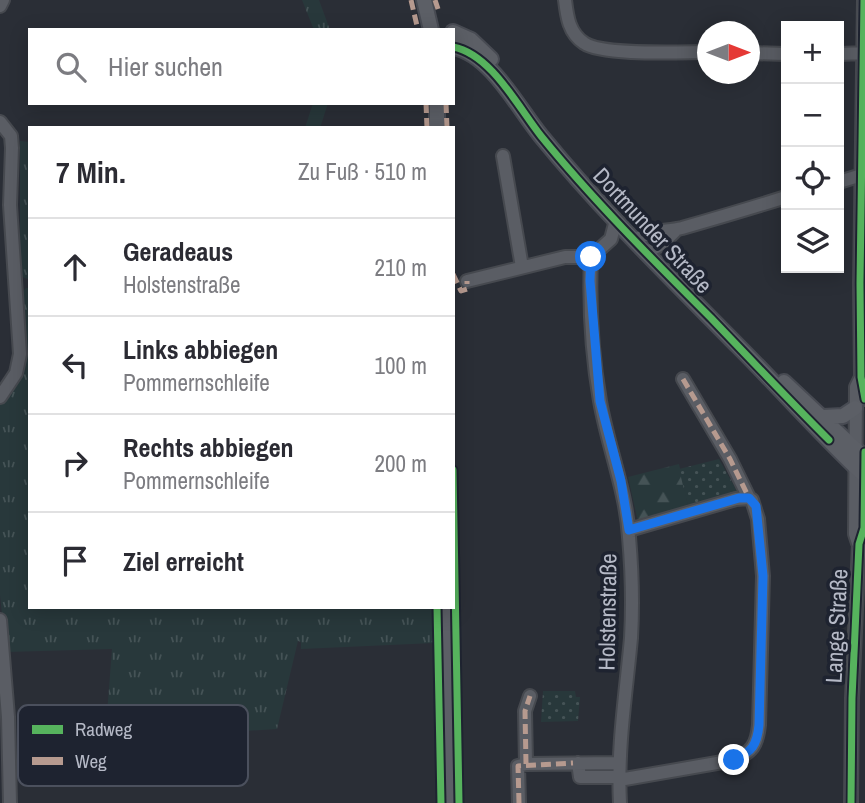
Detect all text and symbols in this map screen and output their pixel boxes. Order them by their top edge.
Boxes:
north arrow [697,21,760,84]
map controls [781,21,844,273]
button: + [781,21,844,84]
search box [28,28,455,105]
icon: search [52,48,90,86]
text: Hier suchen [108,49,223,84]
button: − [781,84,844,147]
button: locate [781,147,844,210]
text: 7 Min. [56,152,126,192]
text: Zu Fuß · 510 m [298,156,427,187]
street label: Dortmunder Straße [587,160,719,300]
button: layers [781,210,844,273]
text: Geradeaus [123,234,233,269]
route start [575,241,606,272]
icon: ahead [56,248,94,286]
text: 210 m [375,252,427,283]
text: Holstenstraße [123,269,240,300]
text: Links abbiegen [123,332,278,367]
icon: left [56,346,94,384]
text: 100 m [375,350,427,381]
text: Pommernschleife [123,367,270,398]
text: Rechts abbiegen [123,430,294,465]
icon: right [56,444,94,482]
text: 200 m [375,448,427,479]
text: Pommernschleife [123,465,270,496]
icon: arrive [56,542,94,580]
text: Ziel erreicht [123,544,244,579]
street label: Holstenstraße [590,553,624,671]
street label: Lange Straße [818,568,854,684]
legend [18,705,248,786]
text: Radweg [75,716,132,742]
route end [718,744,749,775]
text: Weg [75,748,107,774]

